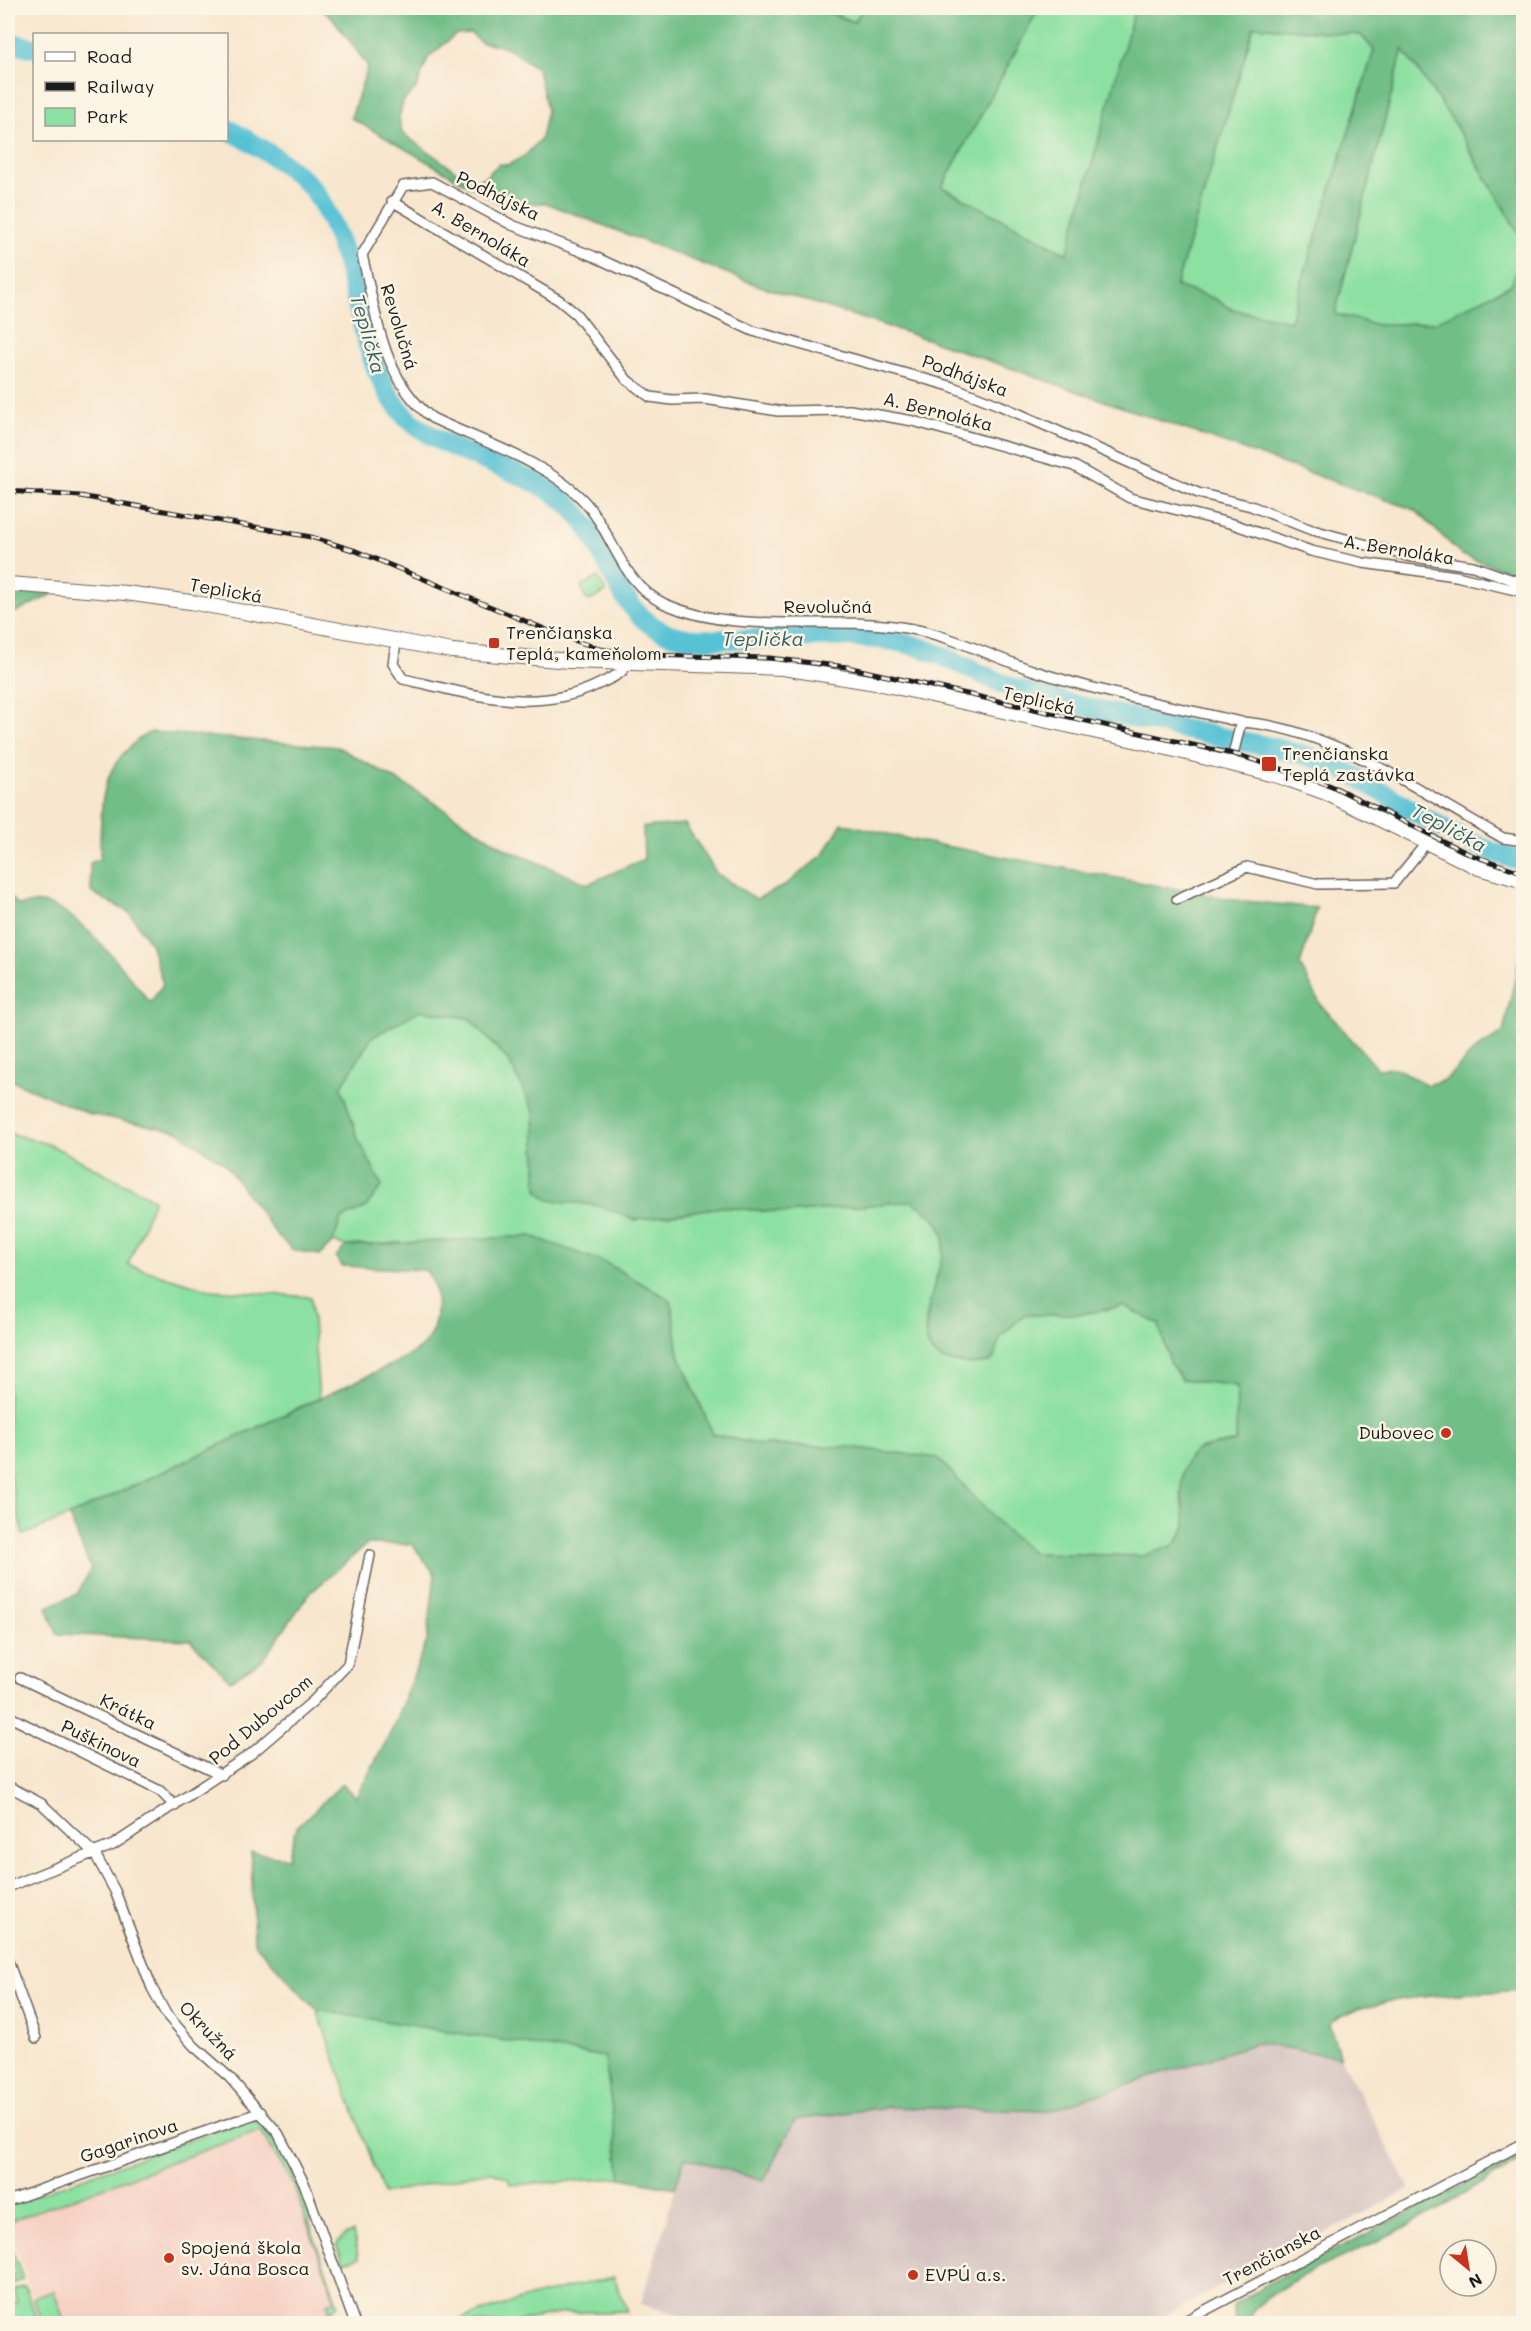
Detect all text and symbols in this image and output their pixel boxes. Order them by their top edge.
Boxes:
legend [33,33,228,141]
text: Road [87,44,132,68]
text: Railway [87,74,154,98]
text: Park [87,104,128,128]
street label: Podhájska [453,165,544,226]
street label: A. Bernoláka [427,194,536,272]
street label: Revolučná [375,281,424,373]
water label: Teplička [345,291,393,377]
street label: Podhájska [919,348,1012,402]
street label: A. Bernoláka [881,386,996,436]
street label: A. Bernoláka [1342,528,1456,570]
street label: Teplická [188,572,265,608]
street label: Revolučná [783,594,873,618]
place label: Trenčianska Teplá, kameňolom [506,620,662,665]
water label: Teplička [722,625,804,651]
marker: Trenčianska Teplá, kameňolom [487,636,501,650]
street label: Teplická [1001,680,1078,720]
place label: Trenčianska Teplá zastávka [1282,741,1415,786]
marker: Trenčianska Teplá zastávka [1260,755,1278,773]
water label: Teplička [1407,796,1492,858]
place label: Dubovec [1358,1420,1434,1444]
marker: Dubovec [1439,1426,1453,1440]
street label: Pod Dubovcom [203,1669,317,1770]
street label: Krátka [96,1687,161,1735]
street label: Puškinova [58,1713,145,1773]
street label: Okružná [174,1995,243,2065]
street label: Gagarinova [76,2112,181,2168]
street label: Trenčianska [1219,2219,1324,2291]
place label: Spojená škola sv. Jána Bosca [181,2235,310,2280]
north arrow [1438,2238,1498,2298]
marker: Spojená škola sv. Jána Bosca [162,2251,176,2265]
place label: EVPÚ a.s. [925,2262,1006,2286]
marker: EVPÚ a.s. [906,2268,920,2282]
text: N [1465,2269,1486,2294]

